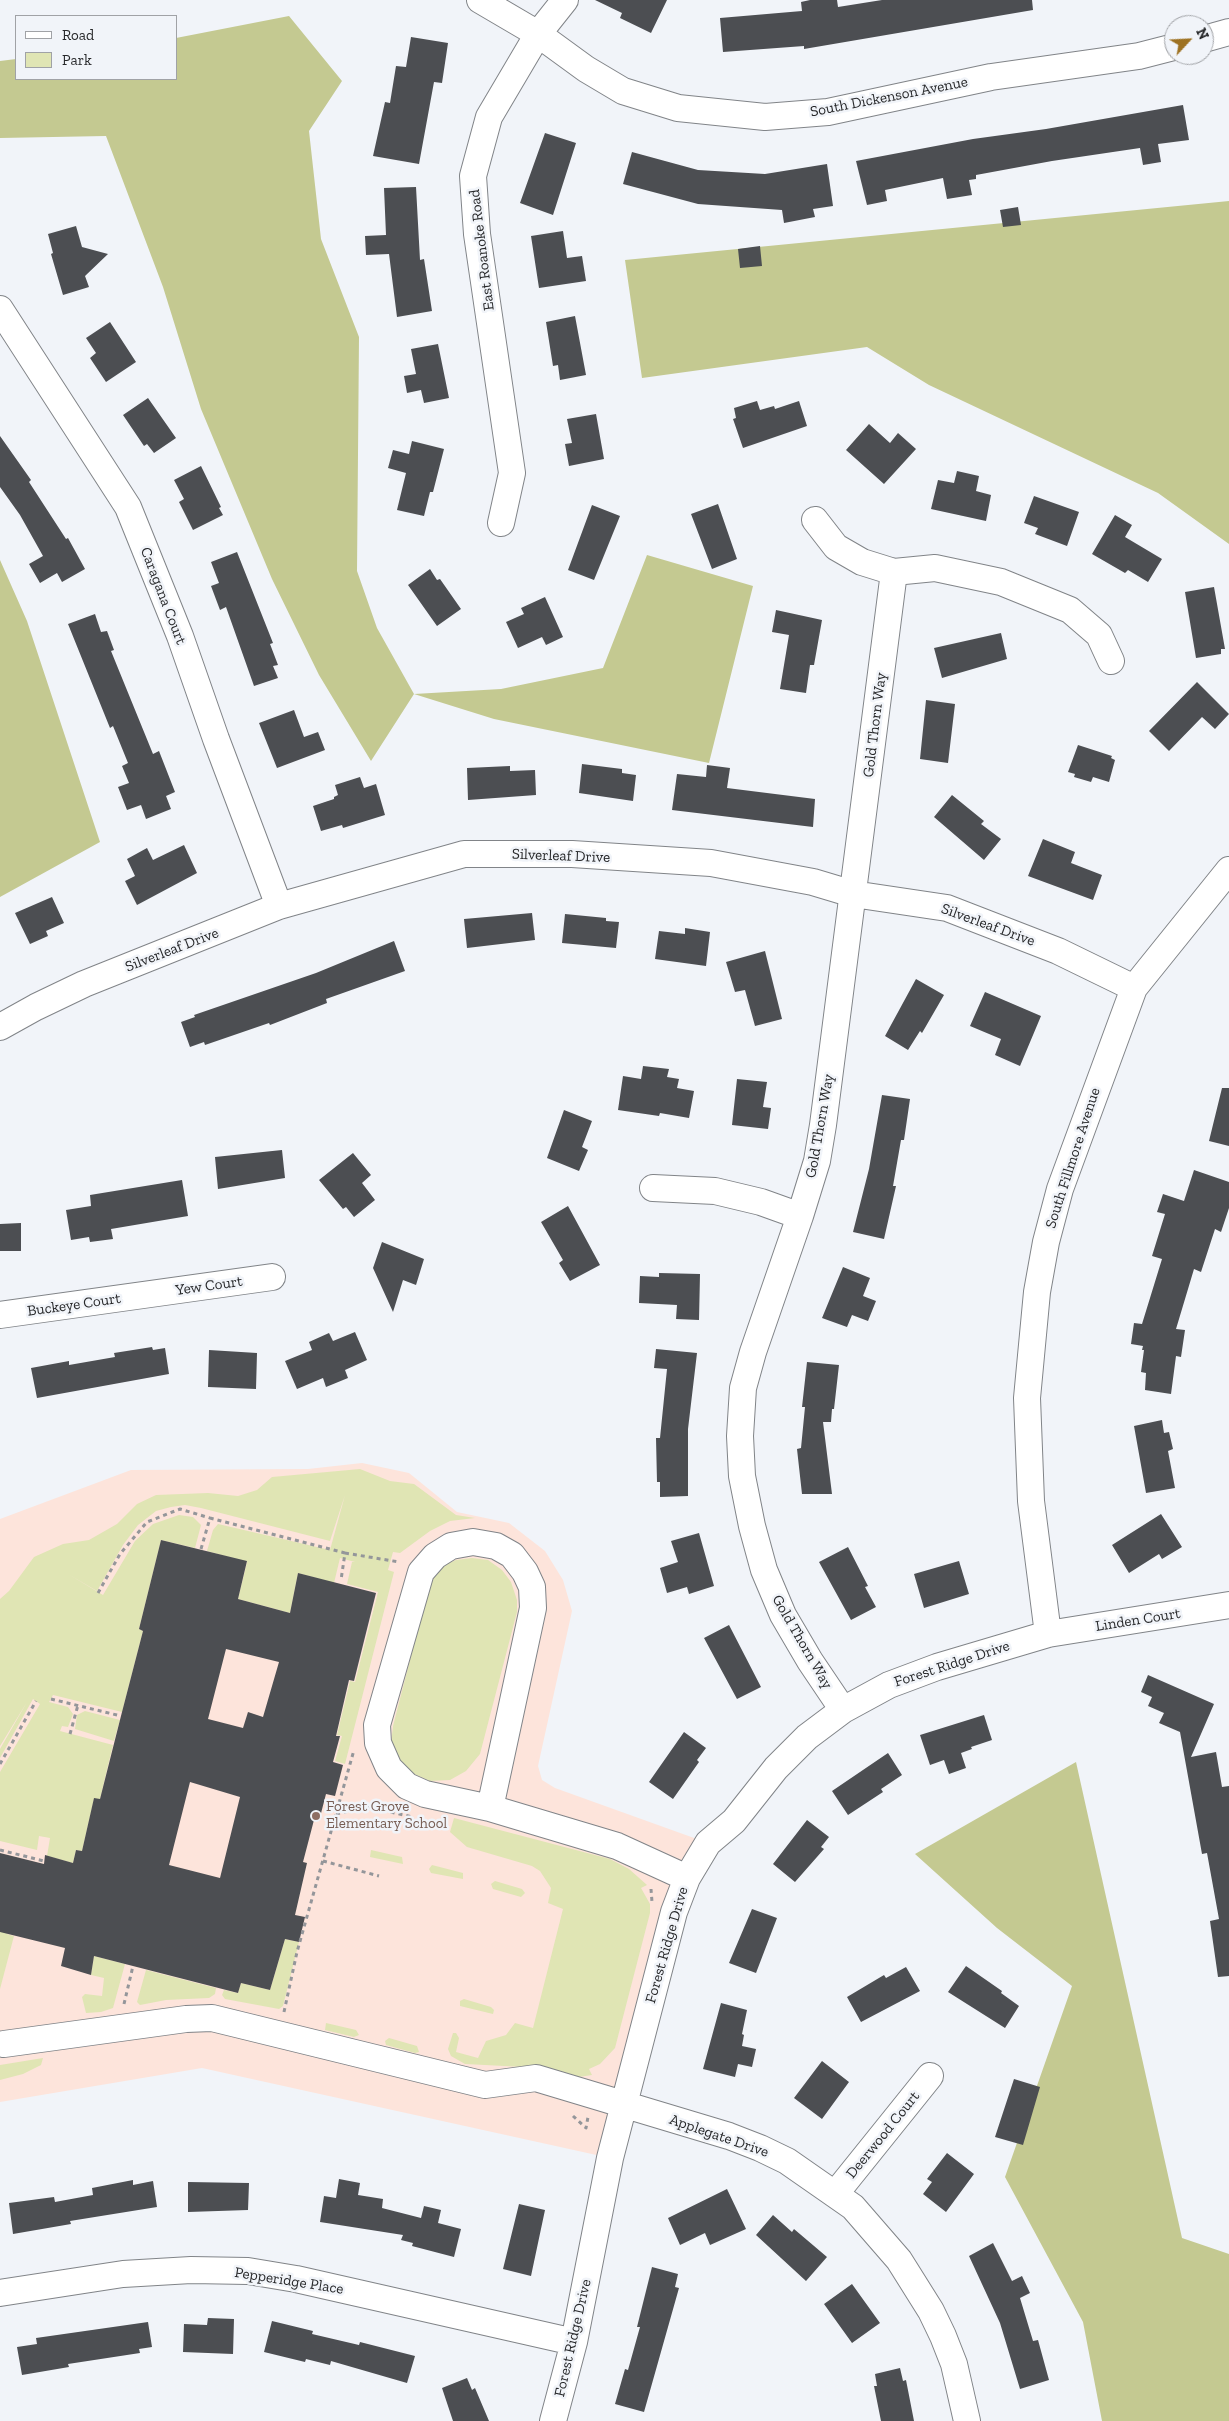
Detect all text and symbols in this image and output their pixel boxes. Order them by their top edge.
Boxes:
legend [15,15,178,80]
north arrow [1164,15,1214,65]
text: N [1192,25,1212,42]
text: Road [62,26,94,44]
text: Park [62,51,92,69]
street label: South Dickenson Avenue [809,73,969,121]
street label: East Roanoke Road [466,188,498,312]
street label: Caragana Court [136,545,190,647]
street label: Gold Thorn Way [860,672,890,778]
street label: Silverleaf Drive [512,845,610,867]
street label: Silverleaf Drive [939,900,1037,950]
street label: Silverleaf Drive [123,924,221,976]
street label: Gold Thorn Way [802,1073,838,1179]
street label: South Fillmore Avenue [1042,1085,1104,1231]
street label: Yew Court [174,1272,244,1300]
street label: Buckeye Court [26,1290,122,1320]
street label: Gold Thorn Way [768,1592,836,1692]
street label: Linden Court [1094,1604,1182,1636]
street label: Forest Ridge Drive [892,1637,1012,1691]
place label: Forest Grove Elementary School [326,1798,447,1833]
marker: Forest Grove Elementary School [310,1810,322,1822]
street label: Forest Ridge Drive [642,1885,692,2005]
street label: Deerwood Court [842,2088,924,2182]
street label: Applegate Drive [667,2111,771,2161]
street label: Pepperidge Place [233,2263,345,2299]
street label: Forest Ridge Drive [551,2277,595,2399]

